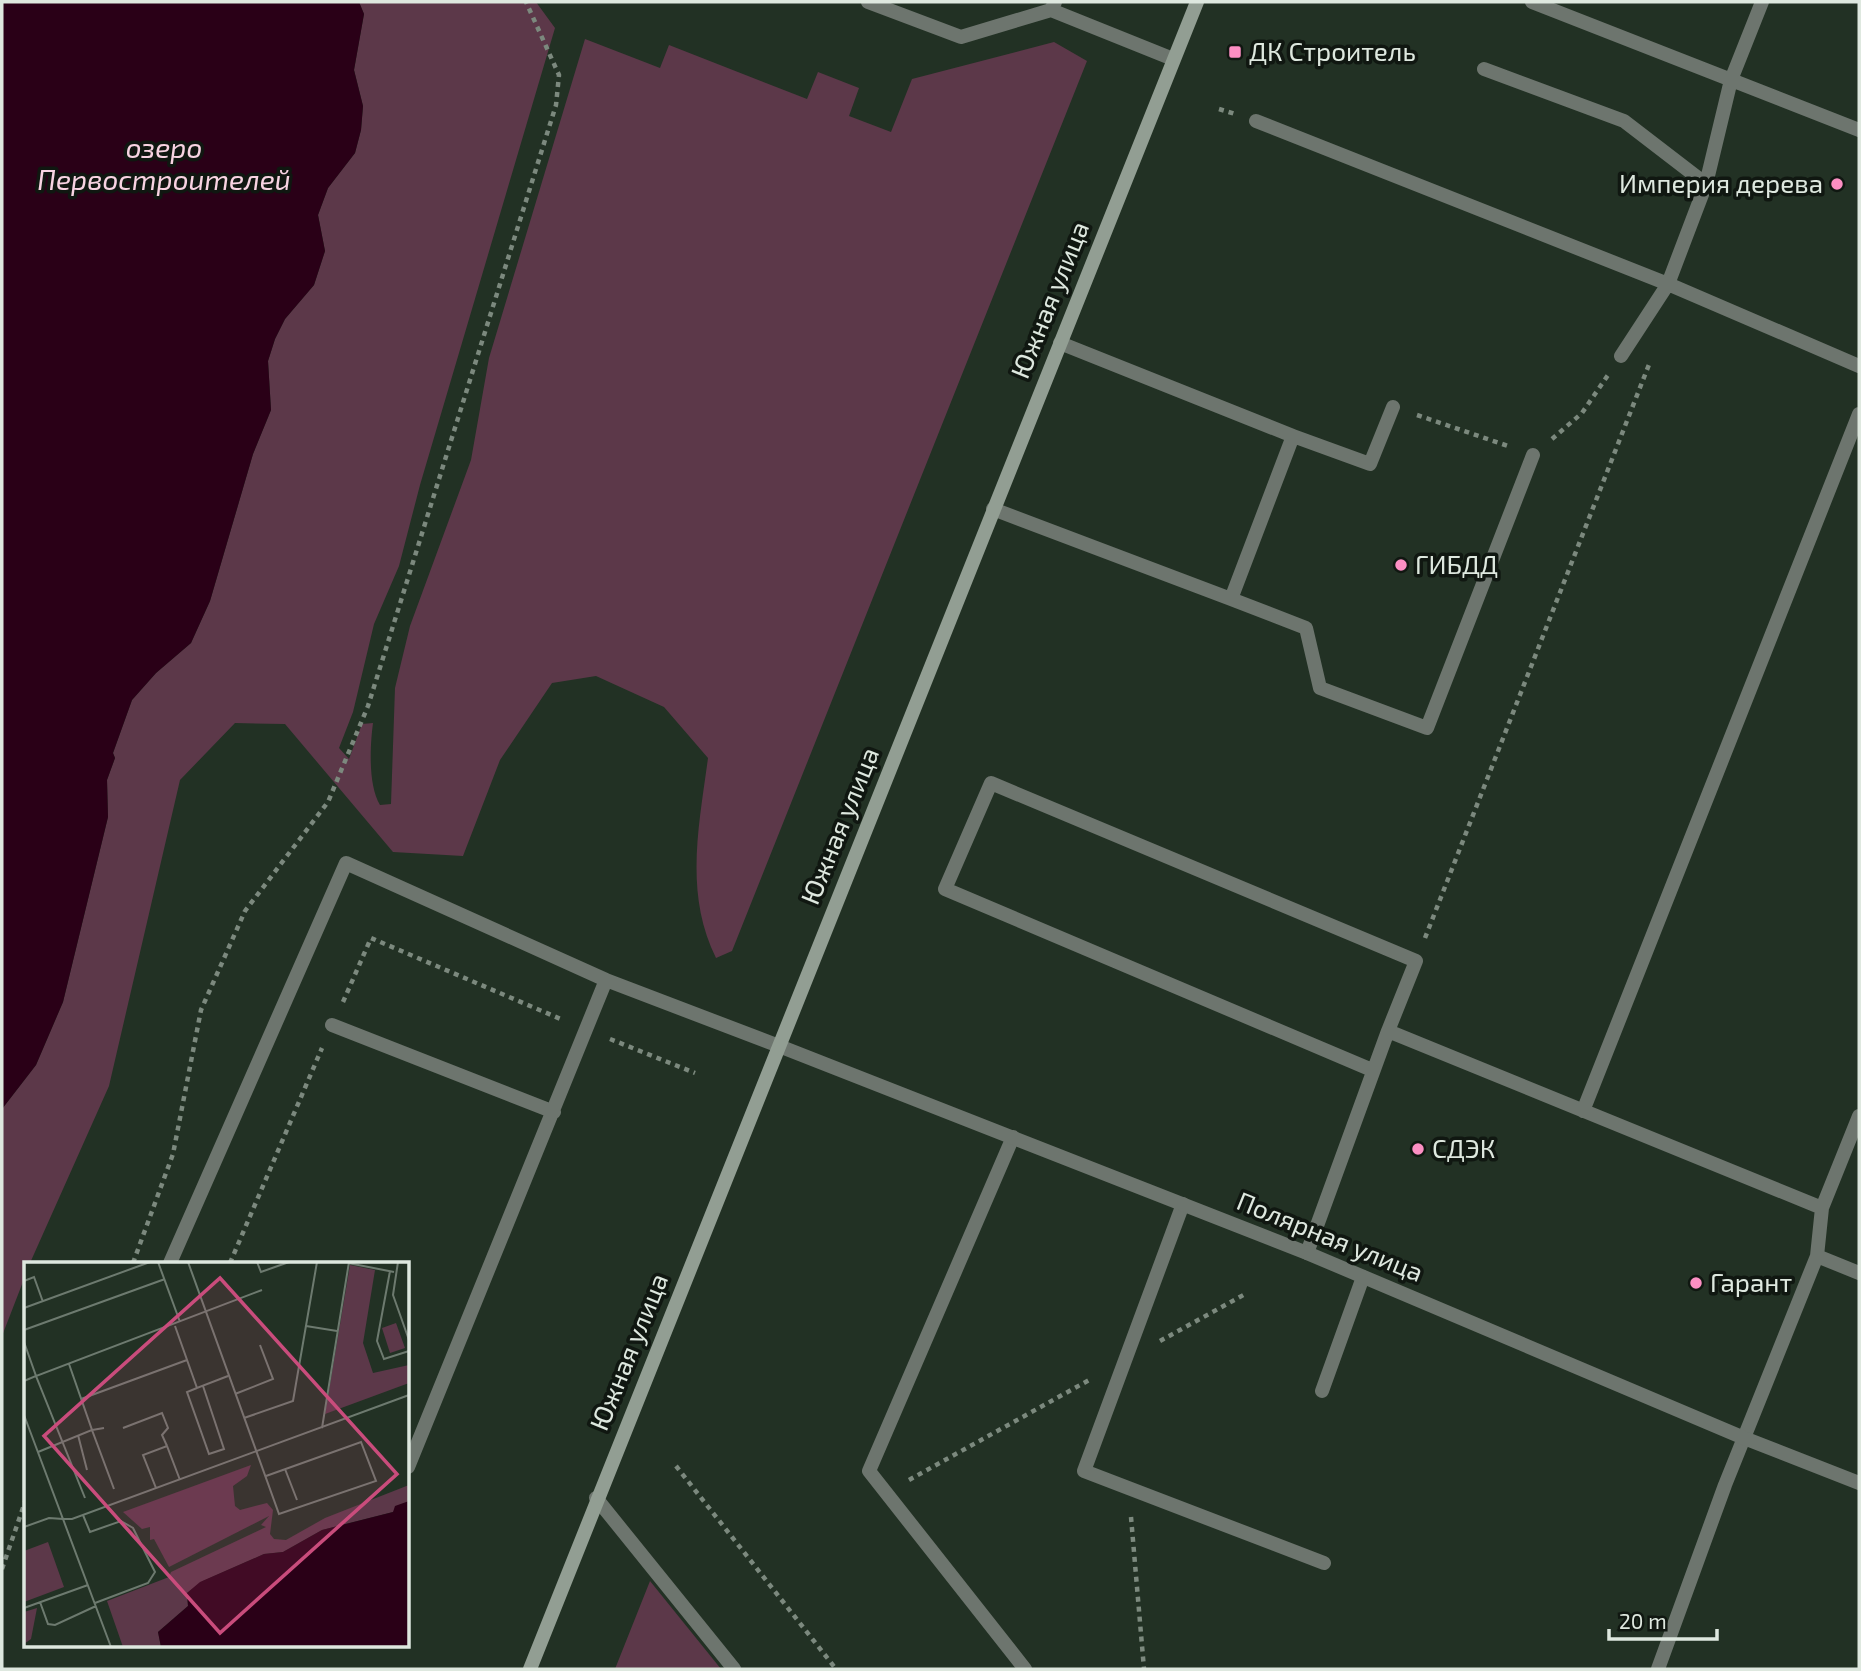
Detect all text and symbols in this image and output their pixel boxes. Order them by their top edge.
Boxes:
place label: ДК Строитель [1249,35,1416,66]
marker: ДК Строитель [1227,44,1243,60]
water label: озеро Первостроителей [37,130,291,196]
place label: Империя дерева [1619,167,1823,198]
marker: Империя дерева [1829,176,1845,192]
street label: Южная улица [1003,216,1095,383]
place label: ГИБДД [1415,548,1498,579]
marker: ГИБДД [1393,557,1409,573]
street label: Южная улица [793,742,885,909]
place label: СДЭК [1432,1132,1495,1163]
marker: СДЭК [1410,1141,1426,1157]
street label: Полярная улица [1233,1184,1428,1288]
inset map [24,1262,410,1646]
place label: Гарант [1710,1266,1792,1297]
street label: Южная улица [582,1268,674,1435]
marker: Гарант [1688,1275,1704,1291]
scale bar [1609,1598,1717,1642]
text: 20 m [1619,1608,1667,1633]

